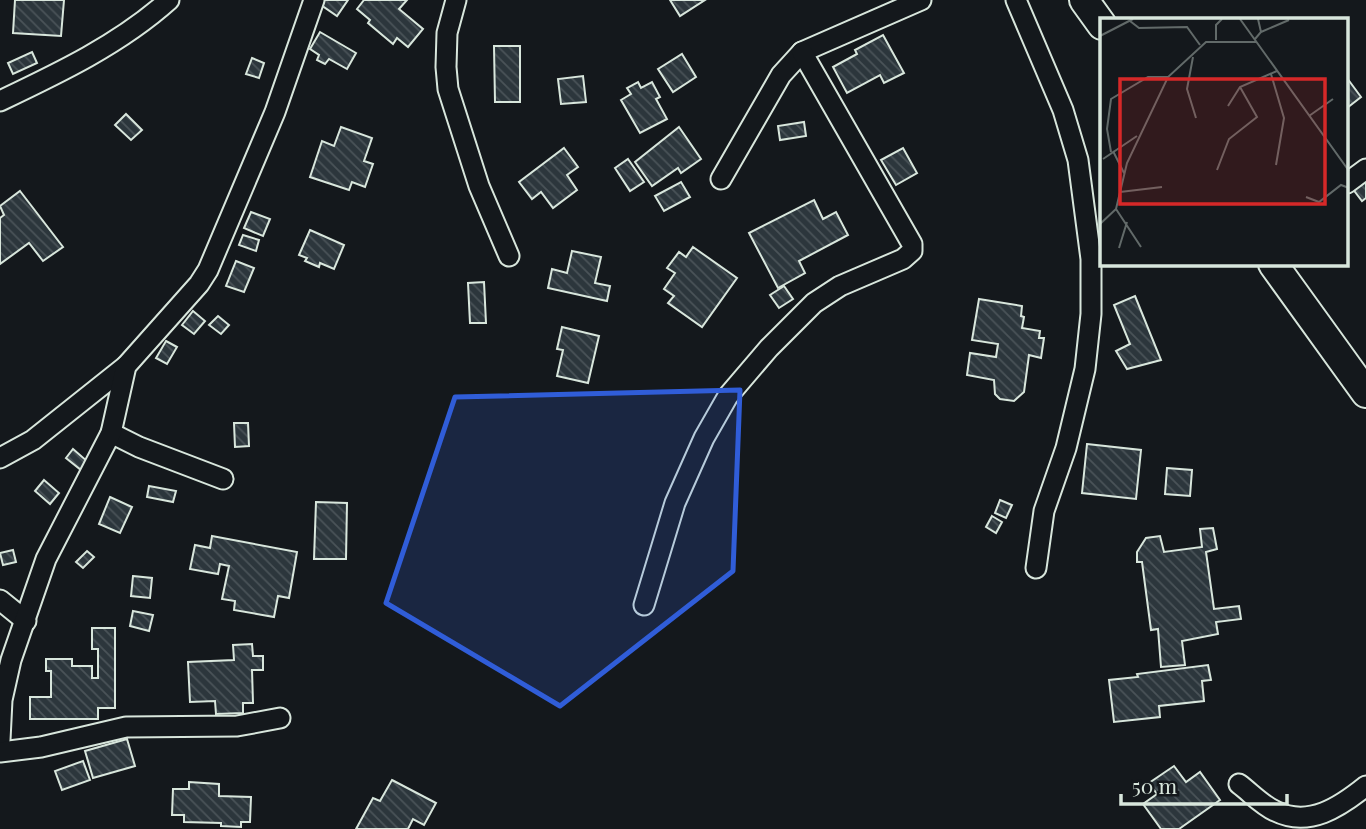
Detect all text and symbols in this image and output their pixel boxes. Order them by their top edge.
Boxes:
inset map [1100,18,1348,266]
scale bar [1121,762,1287,806]
text: 50 m [1132,771,1178,799]

